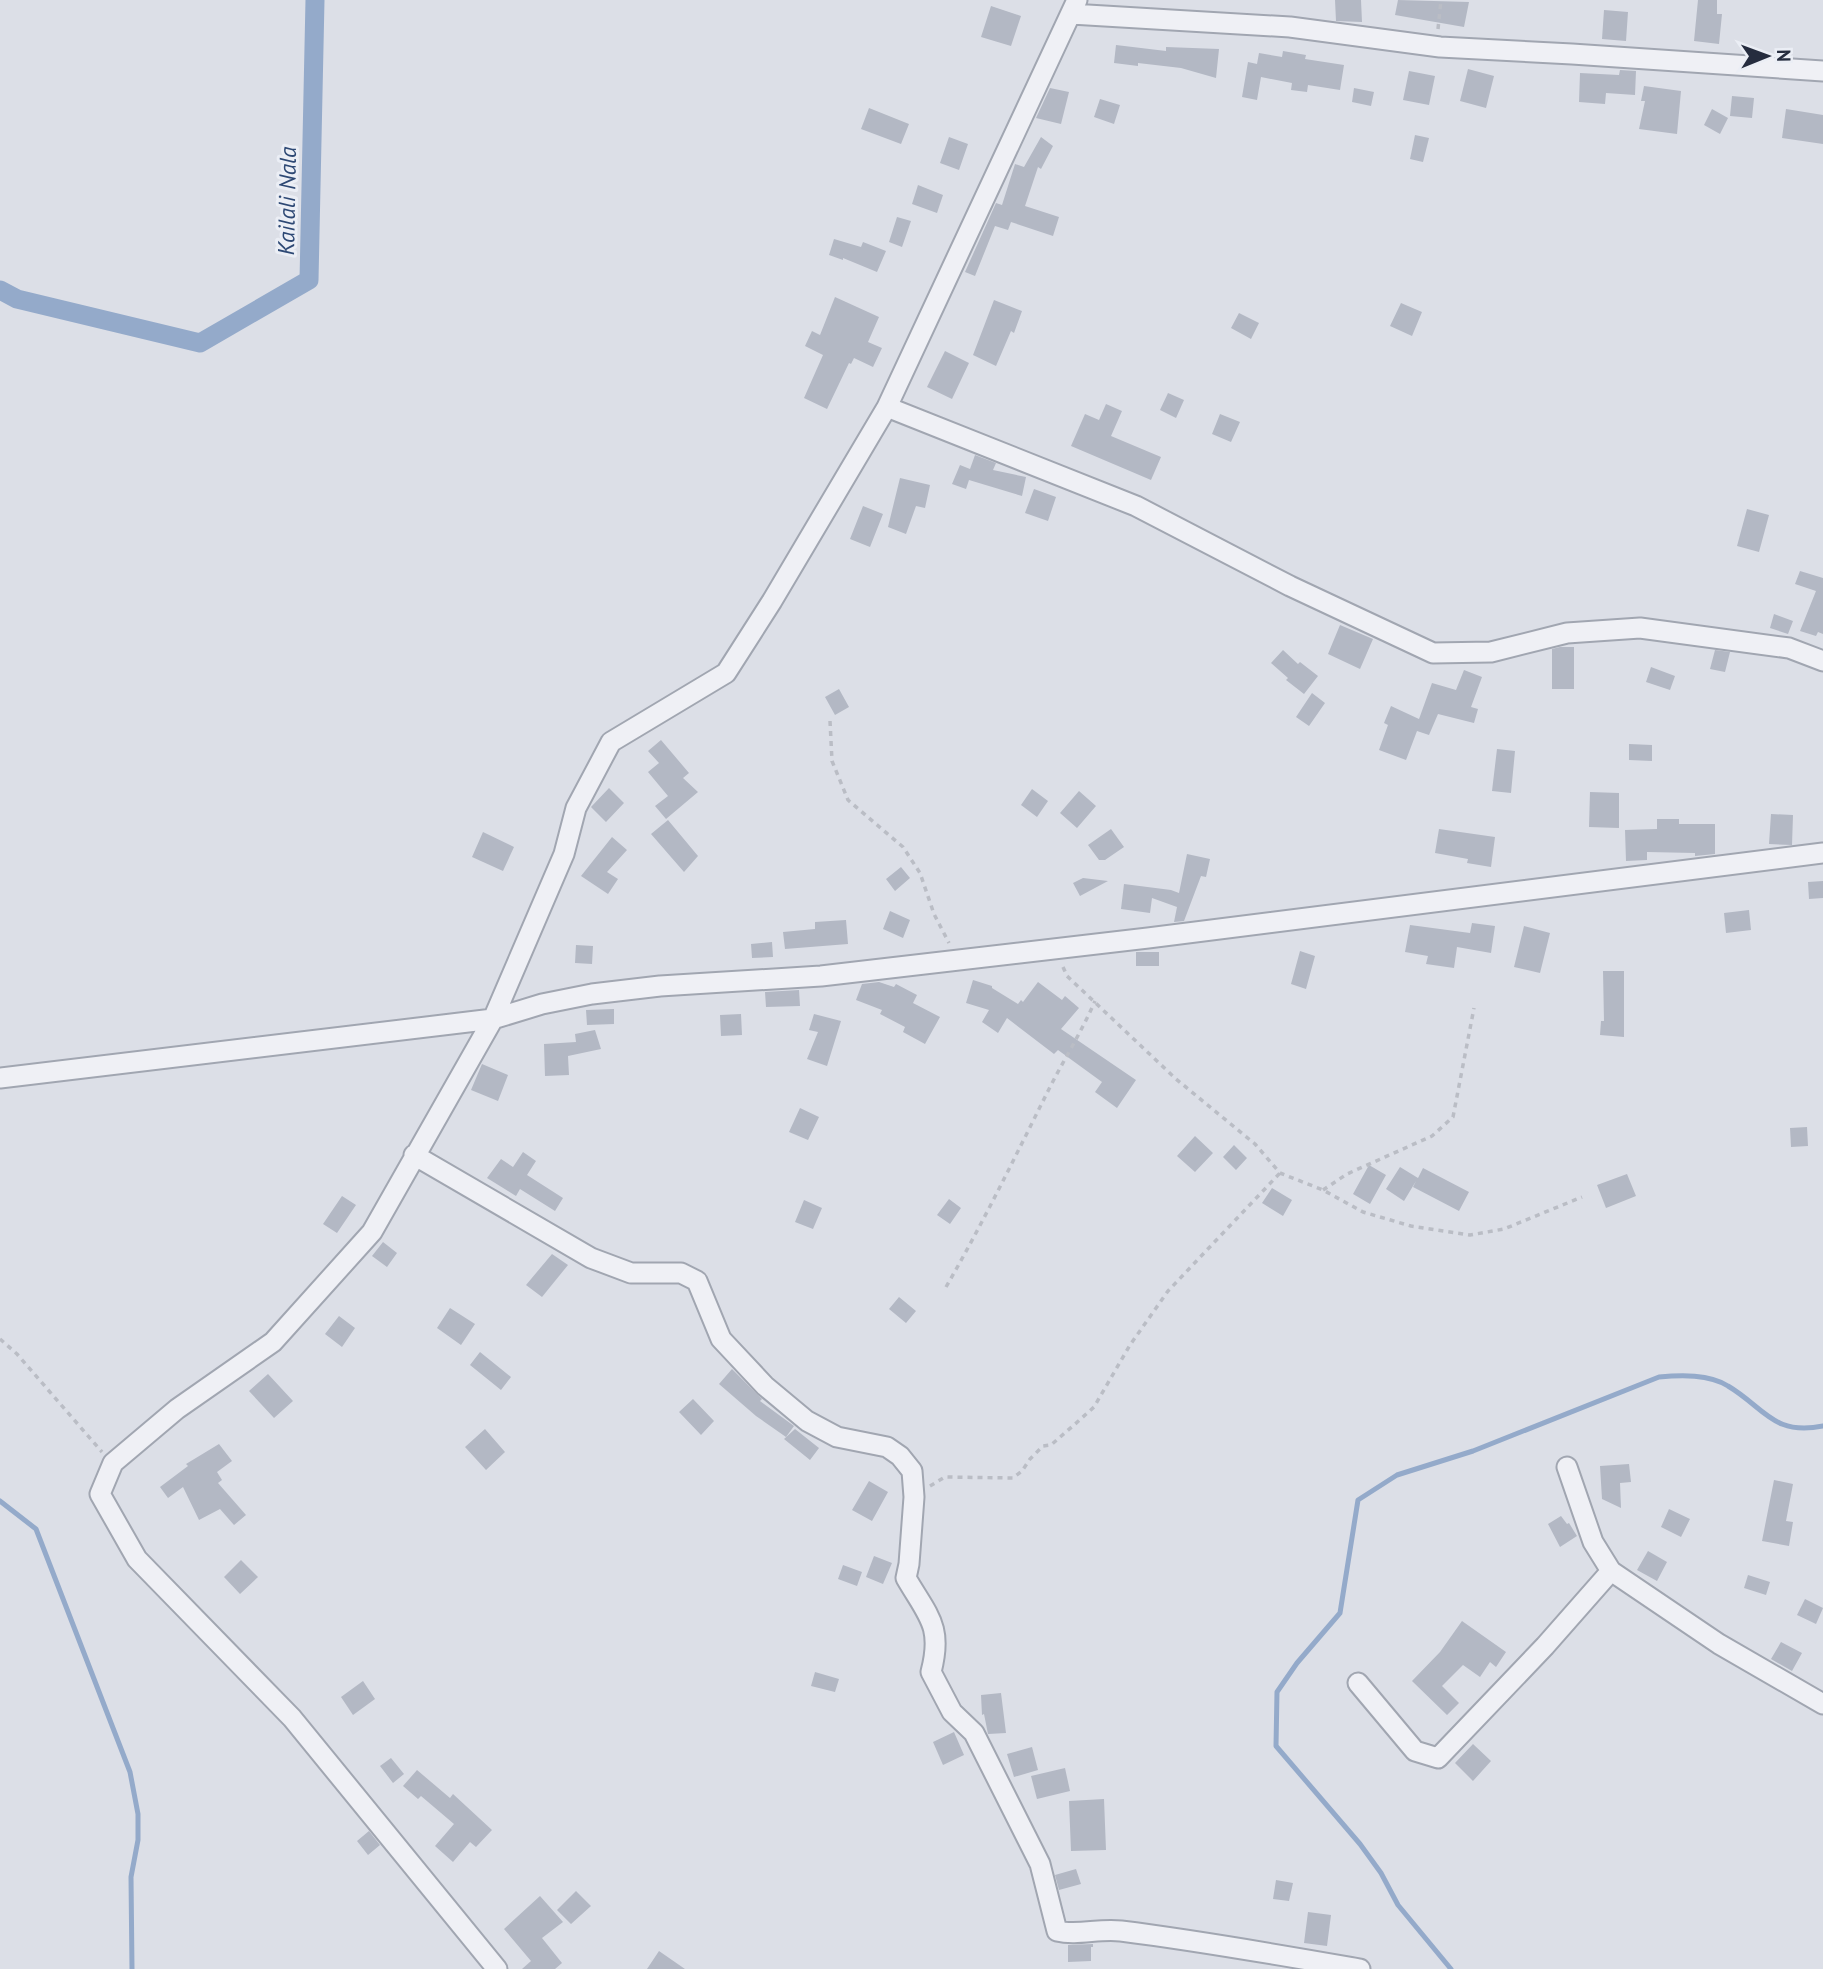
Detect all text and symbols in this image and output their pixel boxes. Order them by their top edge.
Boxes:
north arrow [1732,21,1802,91]
text: N [1772,49,1796,62]
water label: Kailali Nala [271,146,302,256]

